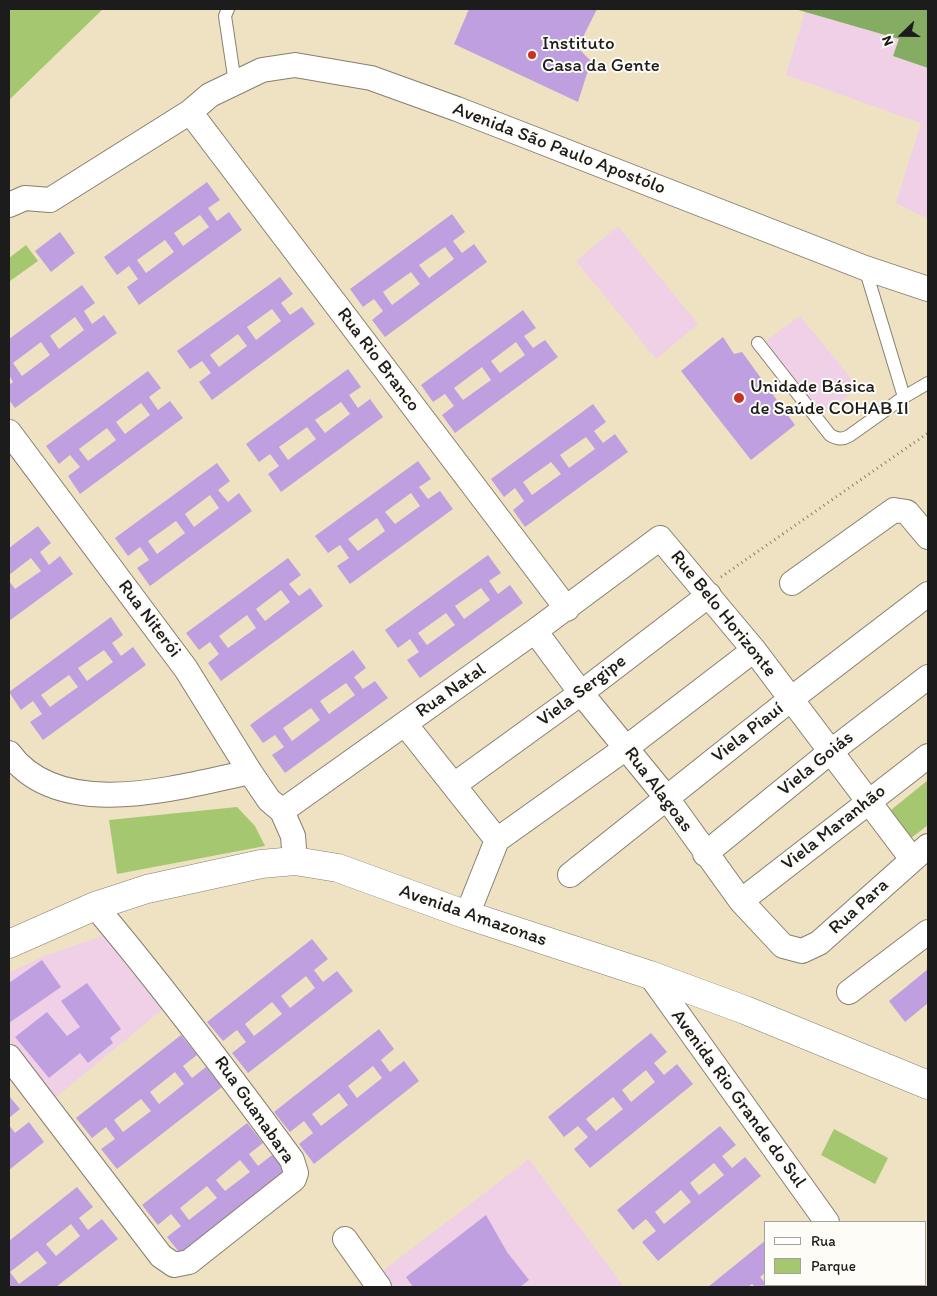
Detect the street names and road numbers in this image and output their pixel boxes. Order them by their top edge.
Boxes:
street label: Avenida São Paulo Apostólo [449,98,669,200]
street label: Rua Rio Branco [331,304,425,416]
street label: Rue Belo Horizonte [665,546,781,682]
street label: Rua Niterói [112,576,186,662]
street label: Viela Sergipe [533,650,631,732]
street label: Rua Natal [412,659,490,723]
street label: Viela Piauí [707,698,789,768]
street label: Viela Goiás [774,727,858,801]
street label: Rua Alagoas [619,743,697,837]
street label: Viela Maranhão [777,780,891,876]
street label: Rua Para [824,874,894,940]
street label: Avenida Amazonas [396,880,550,952]
street label: Avenida Rio Grande do Sul [666,1005,810,1193]
street label: Rua Guanabara [209,1052,299,1168]

